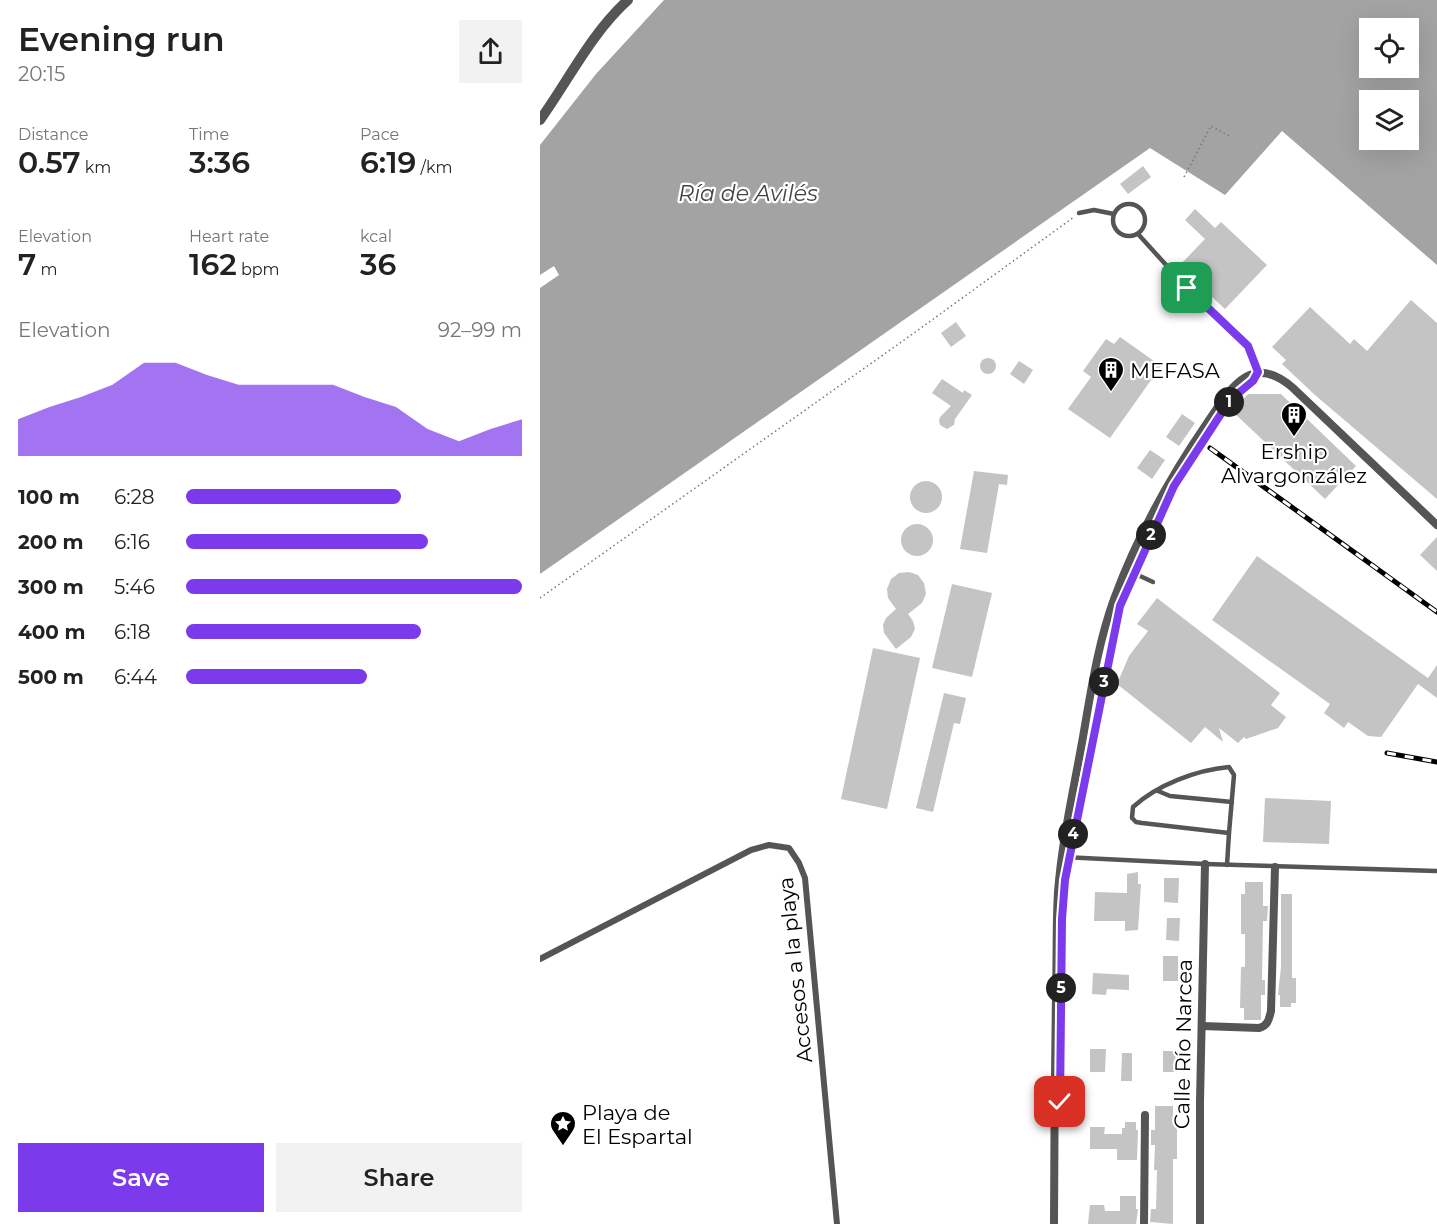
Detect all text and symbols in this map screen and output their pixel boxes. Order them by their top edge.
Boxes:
map controls [1359,18,1419,150]
button: locate [1359,18,1419,78]
text: Evening run [18,19,225,59]
button: share [459,20,522,83]
text: 20:15 [18,62,65,86]
button: layers [1359,90,1419,150]
text: Distance [18,125,88,144]
text: Time [189,125,229,144]
text: Pace [360,125,399,144]
text: 0.57 [18,144,81,181]
text: 3:36 [189,144,250,181]
text: 6:19 [360,144,416,181]
text: km [81,158,111,177]
text: /km [416,158,452,177]
water label: Ría de Avilés [678,180,818,207]
text: Elevation [18,227,92,246]
text: Heart rate [189,227,269,246]
text: kcal [360,227,392,246]
text: 7 [18,246,36,283]
text: 162 [189,246,237,283]
text: 36 [360,246,396,283]
text: m [36,260,57,279]
text: bpm [237,260,280,279]
pin [1161,262,1212,313]
icon: arrive [1170,271,1203,304]
text: Elevation [18,318,110,342]
text: 92–99 m [438,318,522,342]
building icon: MEFASA [1096,355,1126,393]
place label: MEFASA [1130,358,1221,383]
pin: 1 [1214,387,1244,417]
text: 1 [1226,392,1232,411]
building icon: Ership Alvargonzález [1279,400,1309,438]
place label: Ership Alvargonzález [1221,439,1367,488]
text: 100 m [18,485,80,509]
text: 6:28 [114,485,155,509]
pin: 2 [1136,520,1166,550]
text: 2 [1146,525,1156,544]
text: 200 m [18,530,84,554]
text: 6:16 [114,530,150,554]
text: 300 m [18,575,84,599]
text: 5:46 [114,575,155,599]
text: 400 m [18,620,86,644]
text: 6:18 [114,620,150,644]
text: 500 m [18,665,84,689]
text: 6:44 [114,665,157,689]
pin: 3 [1089,667,1119,697]
text: 3 [1099,672,1109,691]
pin: 4 [1058,819,1088,849]
text: 4 [1067,824,1079,843]
street label: Accesos a la playa [773,876,817,1064]
street label: Calle Río Narcea [1169,959,1197,1129]
pin: 5 [1046,973,1076,1003]
text: 5 [1056,978,1066,997]
pin [1034,1076,1085,1127]
icon: check [1043,1085,1076,1118]
place label: Playa de El Espartal [582,1100,693,1149]
place icon: Playa de El Espartal [548,1109,578,1147]
button: Save [18,1143,264,1212]
button: Share [276,1143,522,1212]

